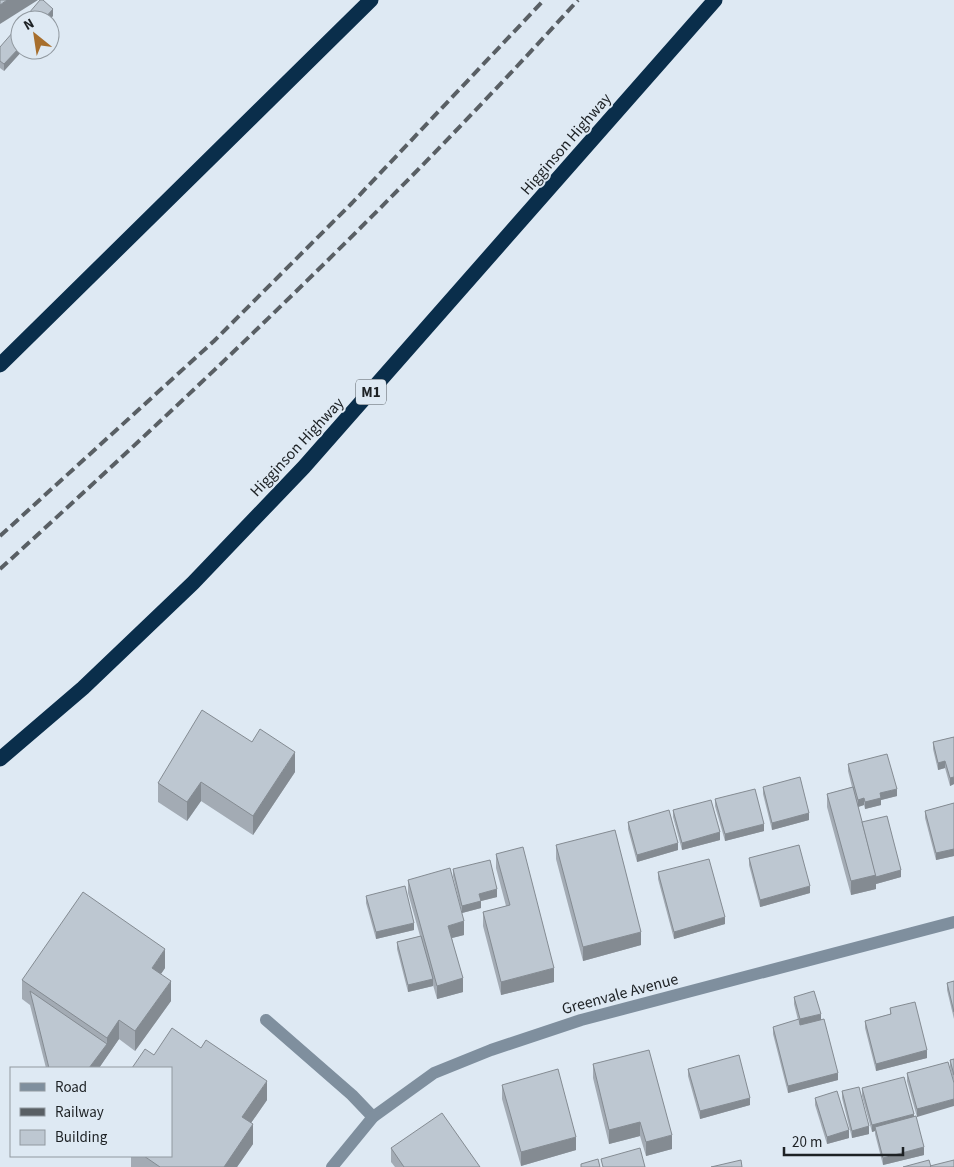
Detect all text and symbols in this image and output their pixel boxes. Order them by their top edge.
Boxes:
north arrow [10,10,60,60]
text: N [20,14,38,36]
street label: Higginson Highway [516,88,617,200]
road number: M1 [356,380,386,404]
street label: Higginson Highway [245,392,349,502]
street label: Greenvale Avenue [559,968,681,1020]
legend [10,1067,172,1157]
text: Road [55,1077,87,1098]
text: Railway [55,1102,104,1123]
scale bar [784,1124,903,1156]
text: Building [55,1127,108,1148]
text: 20 m [792,1132,822,1153]

